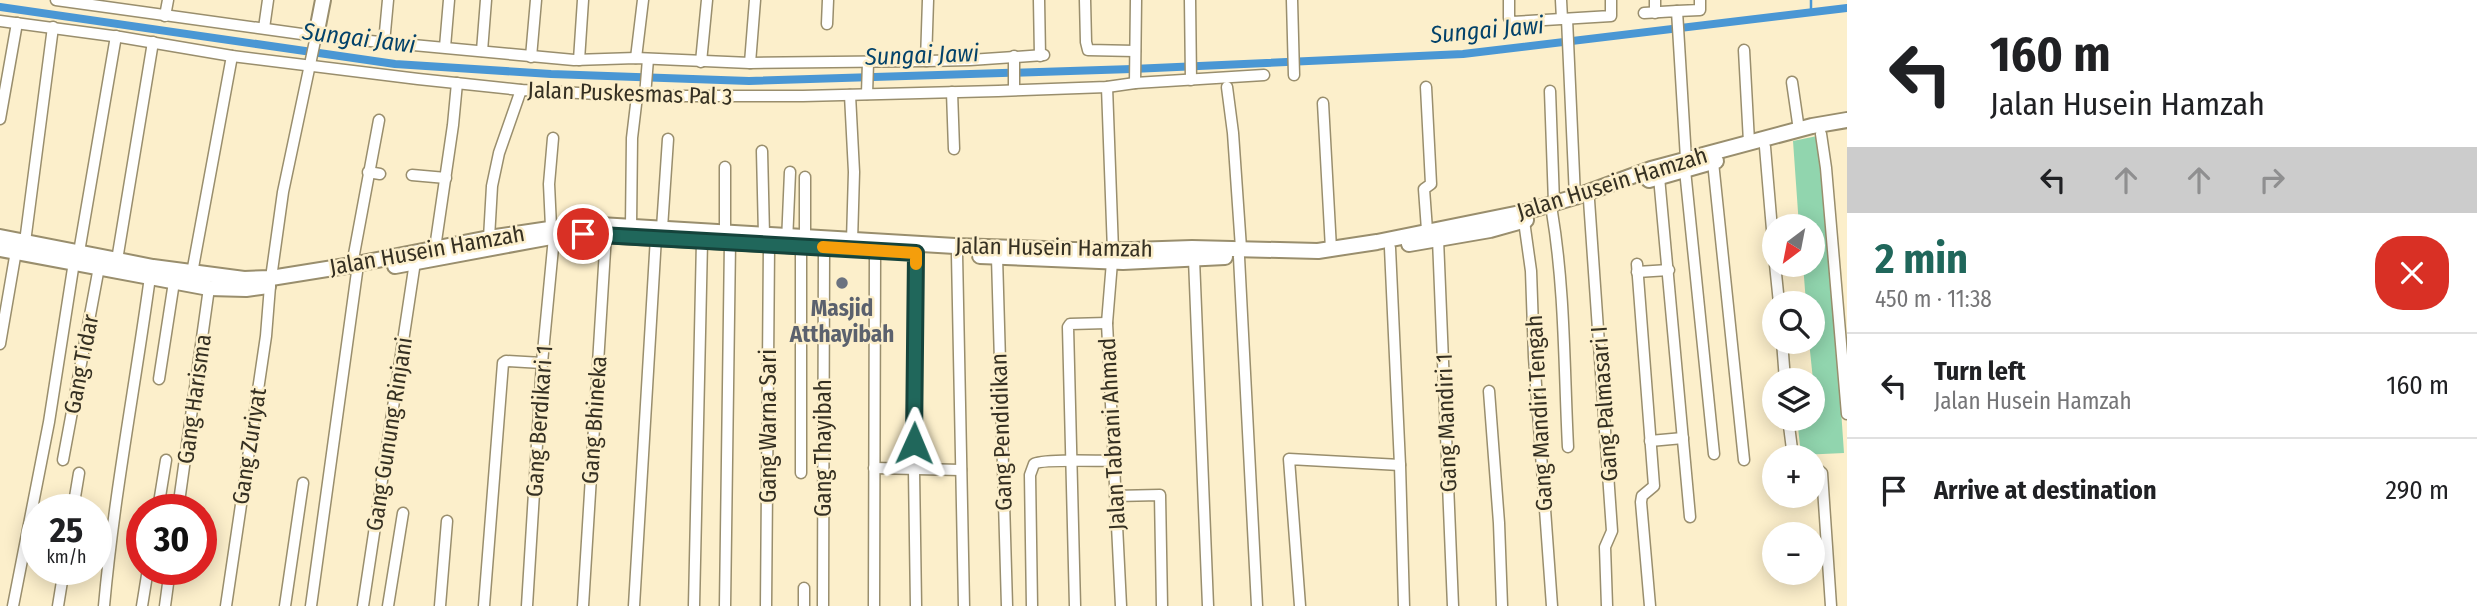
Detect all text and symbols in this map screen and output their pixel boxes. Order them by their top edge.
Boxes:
water label: Sungai Jawi [1428,11,1545,49]
water label: Sungai Jawi [300,17,417,59]
text: 160 m [1990,25,2111,84]
icon: left [1875,28,1966,119]
water label: Sungai Jawi [864,39,979,71]
street label: Jalan Puskesmas Pal 3 [527,75,733,111]
text: Jalan Husein Hamzah [1990,85,2265,123]
street label: Jalan Husein Hamzah [1513,141,1711,225]
icon: left [2034,161,2072,199]
icon: ahead [2107,161,2145,199]
icon: ahead [2180,161,2218,199]
icon: right [2253,161,2291,199]
pin [553,204,613,264]
north arrow [1762,214,1825,276]
map controls [1762,214,1825,585]
icon: arrive [564,215,602,253]
street label: Jalan Husein Hamzah [327,219,527,281]
street label: Jalan Husein Hamzah [955,231,1153,263]
text: 2 min [1875,234,1968,284]
button: close [2375,236,2449,310]
marker: Masjid Atthayibah [834,275,850,291]
text: 450 m · 11:38 [1875,285,1992,313]
button: search [1762,291,1825,354]
place label: Masjid Atthayibah [789,294,894,348]
street label: Gang Tidar [58,312,104,416]
street label: Gang Mandiri Tengah [1520,314,1558,512]
street label: Gang Palmasari I [1585,325,1623,483]
street label: Gang Harisma [171,332,217,466]
street label: Gang Gunung Rinjani [360,335,418,533]
street label: Jalan Tabrani Ahmad [1093,337,1131,531]
street label: Gang Berdikari 1 [520,344,558,498]
street label: Gang Warna Sari [754,349,782,503]
street label: Gang Pendidikan [984,353,1018,511]
street label: Gang Mandiri 1 [1430,353,1462,493]
street label: Gang Bhineka [576,355,612,485]
text: Turn left [1934,356,2026,387]
icon: left [1875,367,1913,405]
button: layers [1762,368,1825,431]
text: 160 m [2386,370,2449,401]
street label: Gang Thayibah [809,379,837,517]
street label: Gang Zuriyat [226,385,272,506]
text: Jalan Husein Hamzah [1934,387,2132,415]
position arrow [877,406,951,480]
button: + [1762,445,1825,508]
icon: arrive [1875,472,1913,510]
text: Arrive at destination [1934,475,2157,506]
text: 290 m [2385,475,2449,506]
speed limit sign: 30 [126,494,217,585]
text: 25 [50,509,83,551]
button: − [1762,522,1825,585]
text: km/h [46,546,87,568]

